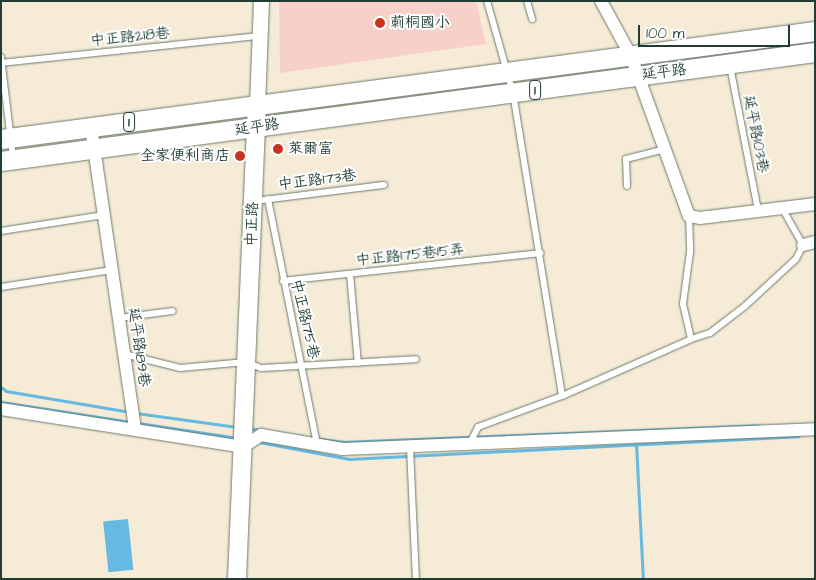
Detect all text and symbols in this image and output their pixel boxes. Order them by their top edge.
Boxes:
place label: 莿桐國小 [390,14,450,32]
scale bar [641,15,794,47]
marker: 莿桐國小 [374,17,386,29]
text: 100 m [646,23,685,44]
street label: 中正路218巷 [89,24,171,50]
street label: 延平路 [641,60,687,84]
road number: 1 [529,78,541,102]
street label: 延平路103巷 [740,94,772,174]
road number: 1 [123,110,135,134]
street label: 延平路 [233,115,281,139]
place label: 萊爾富 [288,140,333,158]
marker: 萊爾富 [272,143,284,155]
place label: 全家便利商店 [140,147,230,165]
marker: 全家便利商店 [234,150,246,162]
street label: 中正路173巷 [277,166,357,194]
street label: 中正路 [242,201,262,247]
street label: 中正路175巷15弄 [355,240,465,270]
street label: 中正路175巷 [287,277,323,361]
street label: 延平路189巷 [125,306,153,388]

